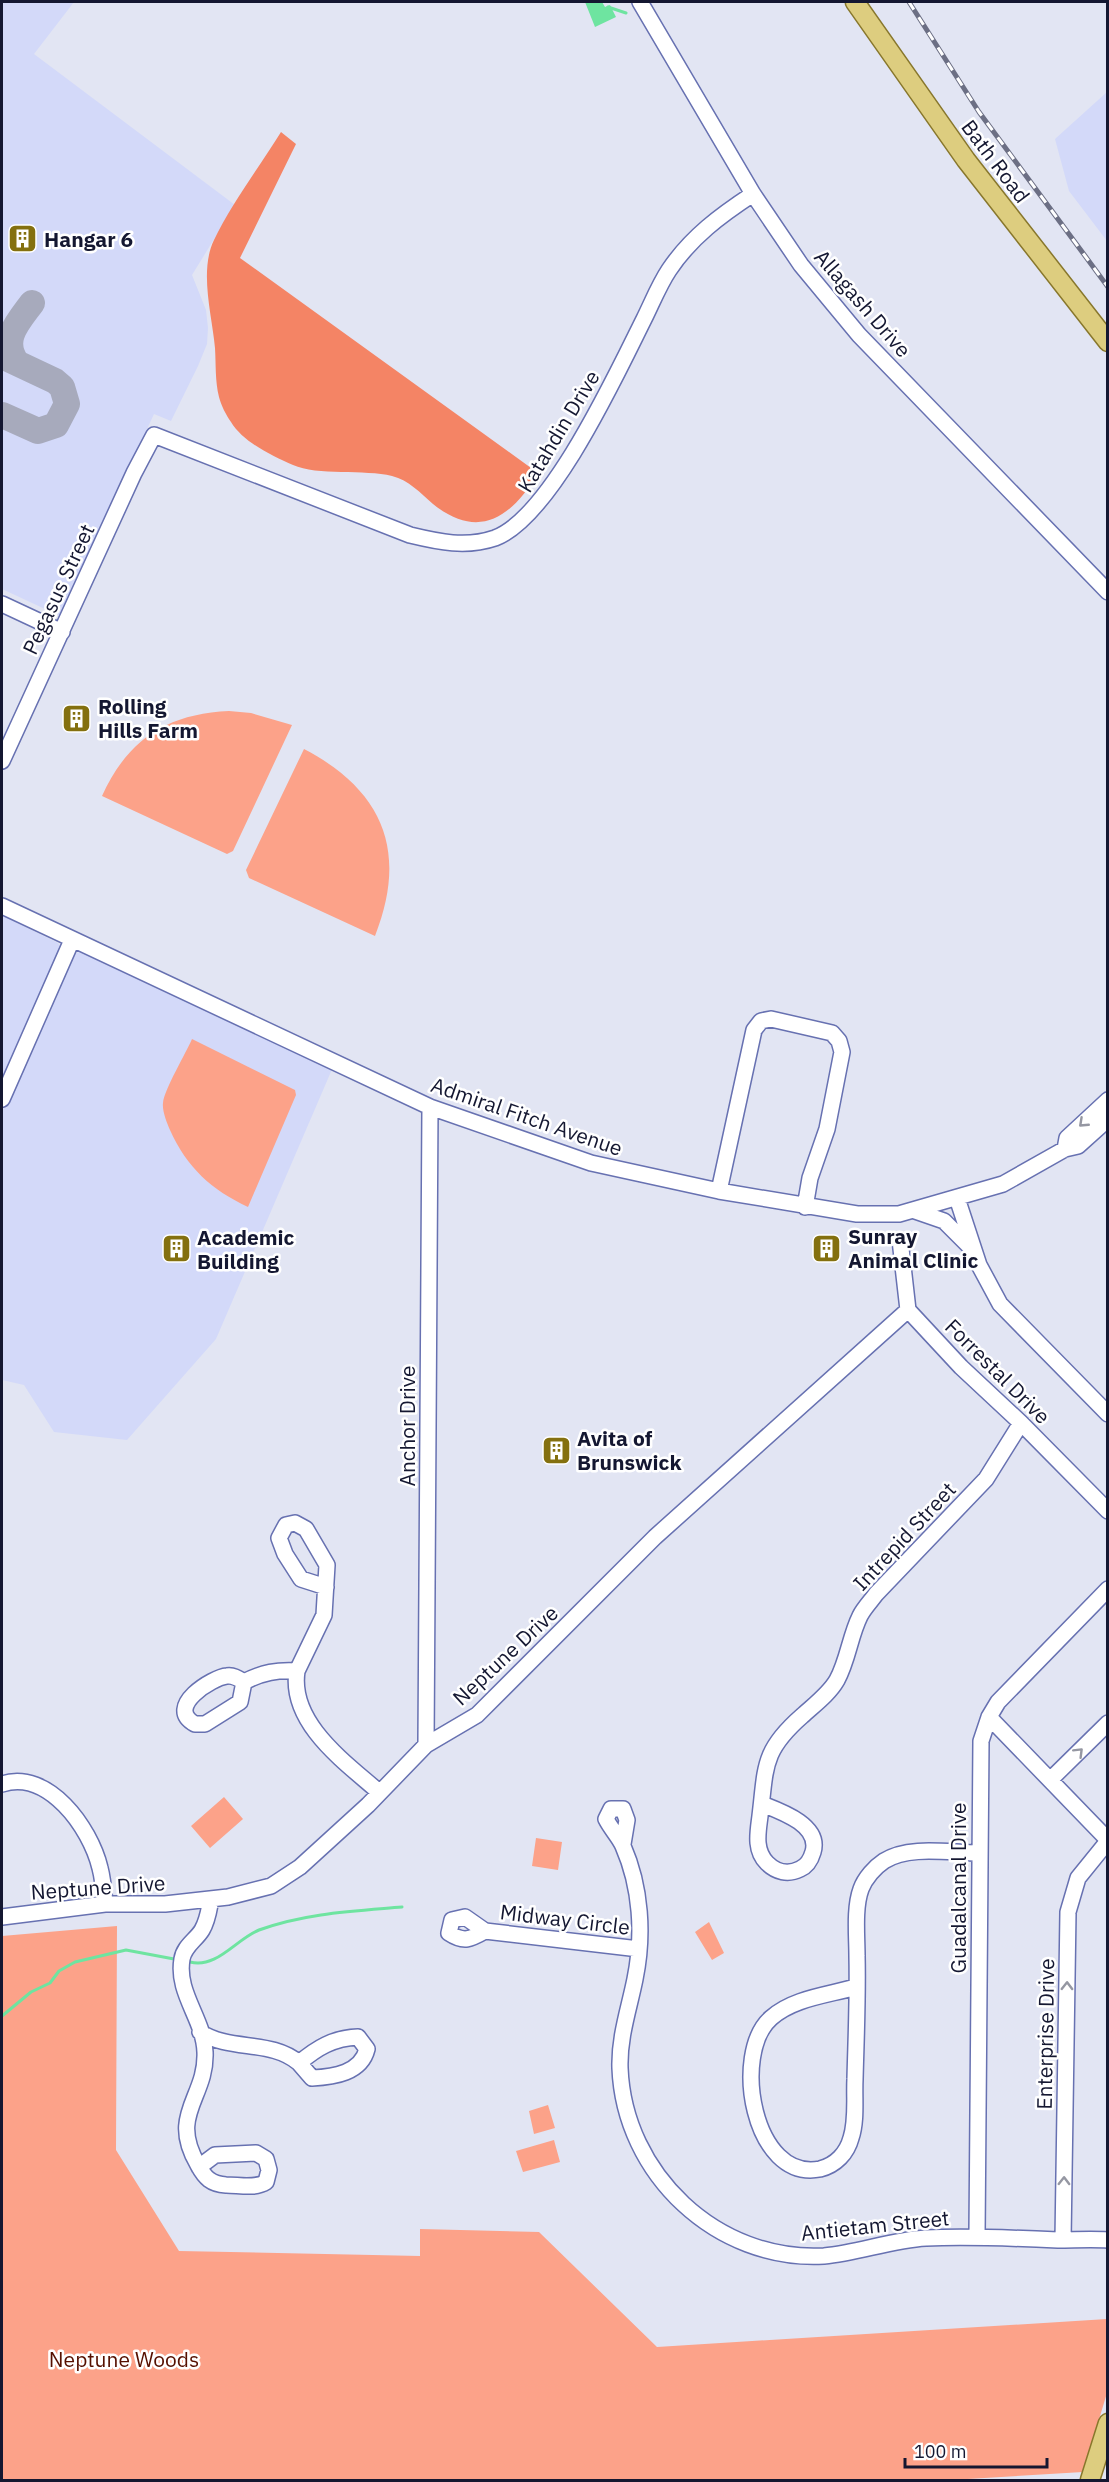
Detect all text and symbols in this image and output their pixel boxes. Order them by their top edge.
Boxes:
street label: Bath Road [955,114,1037,208]
building icon: Hangar 6 [7,223,39,255]
place label: Hangar 6 [44,225,133,253]
street label: Allagash Drive [808,243,918,363]
street label: Katahdin Drive [511,365,605,497]
street label: Pegasus Street [16,519,100,659]
place label: Rolling Hills Farm [98,692,198,744]
building icon: Rolling Hills Farm [61,702,93,734]
street label: Admiral Fitch Avenue [428,1070,626,1162]
one-way arrow [1079,1116,1090,1127]
place label: Sunray Animal Clinic [848,1222,979,1274]
place label: Academic Building [197,1223,295,1275]
building icon: Sunray Animal Clinic [811,1232,843,1264]
building icon: Academic Building [160,1233,192,1265]
street label: Forrestal Drive [939,1312,1057,1430]
street label: Anchor Drive [393,1365,421,1487]
place label: Avita of Brunswick [577,1424,682,1476]
building icon: Avita of Brunswick [540,1434,572,1466]
street label: Intrepid Street [846,1476,962,1596]
street label: Neptune Drive [446,1599,564,1711]
one-way arrow [1071,1748,1082,1759]
street label: Guadalcanal Drive [944,1802,972,1974]
street label: Neptune Drive [30,1868,166,1906]
street label: Midway Circle [498,1897,632,1941]
street label: Enterprise Drive [1030,1958,1060,2110]
one-way arrow [1061,1982,1073,1991]
one-way arrow [1058,2177,1070,2186]
street label: Antietam Street [799,2203,951,2247]
park label: Neptune Woods [49,2345,199,2373]
scale bar [905,2431,1048,2469]
text: 100 m [914,2440,966,2463]

